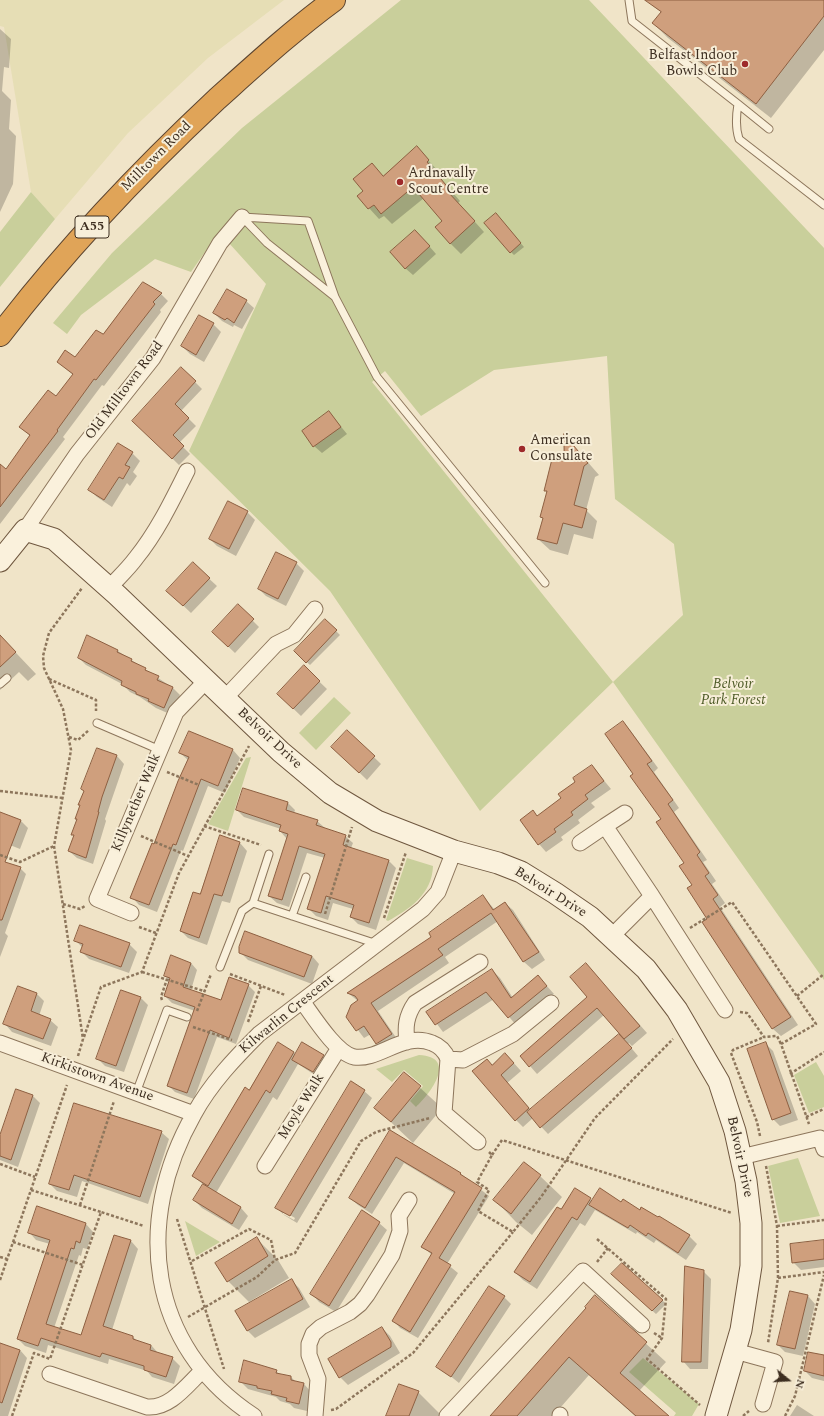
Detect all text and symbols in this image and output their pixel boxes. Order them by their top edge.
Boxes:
place label: Belfast Indoor Bowls Club [649,48,737,80]
marker: Belfast Indoor Bowls Club [740,59,750,69]
street label: Milltown Road [118,118,196,196]
place label: Ardnavally Scout Centre [408,166,489,198]
marker: Ardnavally Scout Centre [395,177,405,187]
road number: A55 [75,216,109,238]
street label: Old Milltown Road [82,338,168,444]
place label: American Consulate [530,433,592,466]
marker: American Consulate [517,444,527,454]
park label: Belvoir Park Forest [701,677,765,710]
street label: Belvoir Drive [233,705,305,773]
street label: Killynether Walk [109,751,165,855]
street label: Belvoir Drive [511,864,589,922]
street label: Kilwarlin Crescent [236,972,338,1058]
street label: Kirkistown Avenue [38,1050,156,1106]
street label: Moyle Walk [275,1071,329,1143]
street label: Belvoir Drive [722,1115,756,1199]
north arrow [768,1360,808,1400]
text: N [790,1377,809,1391]

